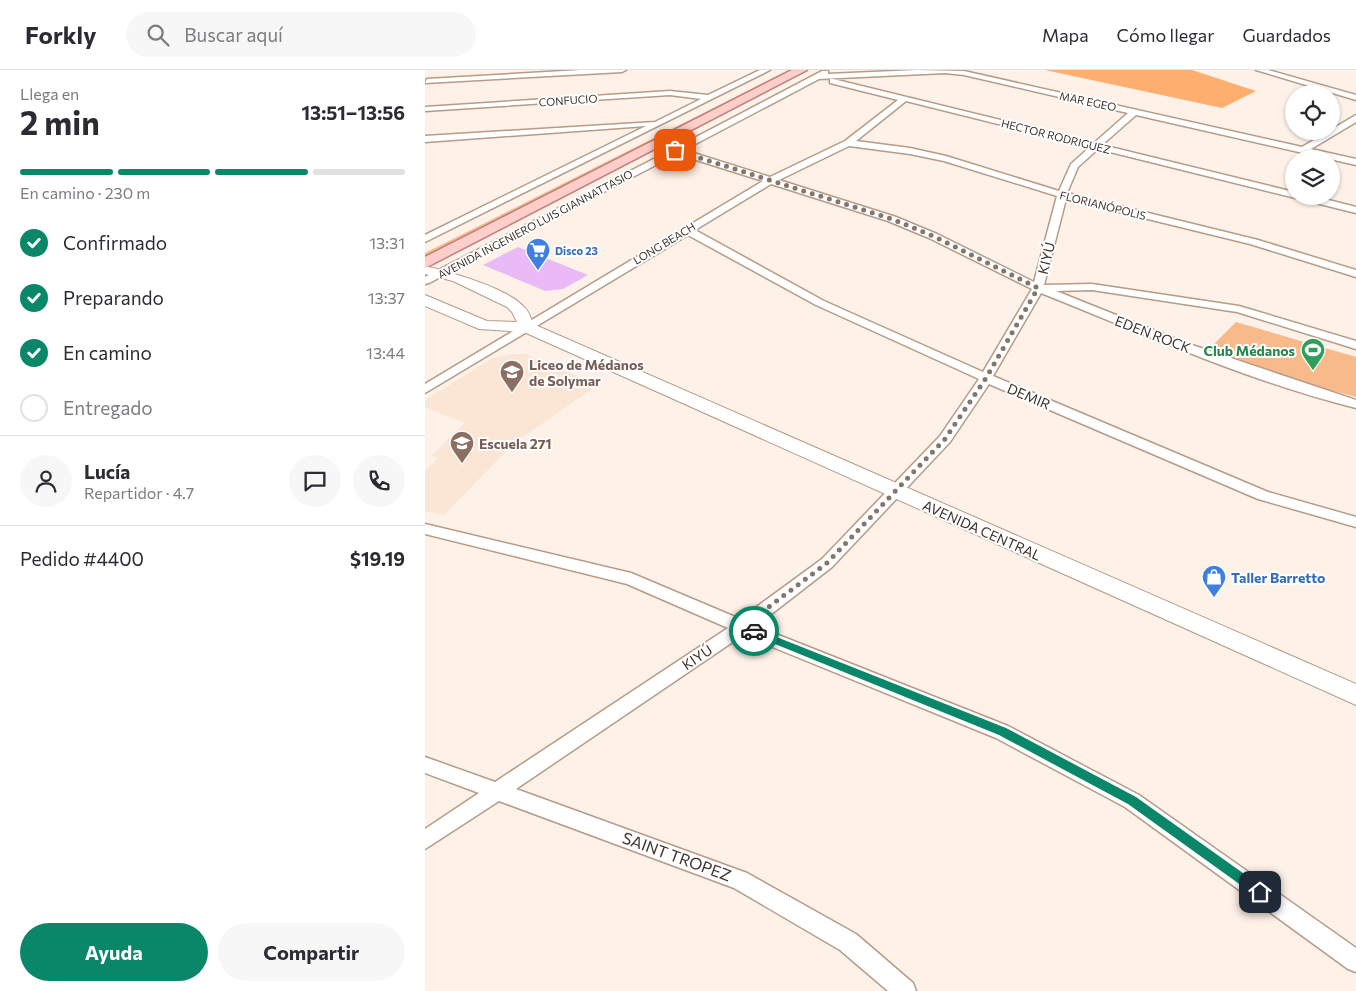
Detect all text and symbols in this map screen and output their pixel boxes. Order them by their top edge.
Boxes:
search box [126,12,476,57]
text: Forkly [25,20,96,49]
icon: search [144,21,172,49]
text: Buscar aquí [184,23,283,46]
text: Mapa [1042,24,1089,46]
text: Cómo llegar [1117,24,1214,46]
text: Guardados [1242,24,1331,46]
text: Llega en [20,84,79,103]
map controls [1285,85,1340,205]
button: locate [1285,85,1340,140]
street label: MAR EGEO [1058,89,1118,113]
street label: CONFUCIO [538,91,598,109]
text: 13:51–13:56 [301,101,405,124]
text: 2 min [20,102,100,142]
street label: HECTOR RODRIGUEZ [1000,116,1112,156]
pin [654,129,696,171]
icon: bag [661,136,689,164]
button: layers [1285,150,1340,205]
street label: AVENIDA INGENIERO LUIS GIANNATTASIO [435,167,635,281]
text: En camino · 230 m [20,183,150,202]
street label: FLORIANÓPOLIS [1059,187,1148,222]
street label: LONG BEACH [631,219,697,267]
icon: check [20,229,48,257]
text: Confirmado [63,231,167,254]
text: 13:31 [369,233,405,252]
supermarket icon: Disco 23 [525,237,551,271]
street label: KIYÚ [1034,240,1058,276]
place label: Disco 23 [555,244,598,257]
icon: check [20,284,48,312]
text: Preparando [63,286,164,309]
text: 13:37 [368,288,405,307]
street label: EDEN ROCK [1113,312,1193,356]
sports icon: Club Médanos [1300,337,1326,371]
icon: check [20,339,48,367]
text: En camino [63,341,152,364]
place label: Club Médanos [1203,342,1295,359]
text: 13:44 [366,343,405,362]
place label: Liceo de Médanos de Solymar [529,356,644,389]
school or university icon: Liceo de Médanos de Solymar [499,359,525,393]
street label: DEMIR [1005,379,1053,413]
text: Entregado [63,396,153,419]
school or university icon: Escuela 271 [449,430,475,464]
place label: Escuela 271 [479,435,552,452]
button: person [20,455,72,507]
button: chat [289,455,341,507]
button: phone [353,455,405,507]
text: Lucía [84,460,130,483]
text: Repartidor · 4.7 [84,483,194,502]
street label: AVENIDA CENTRAL [920,496,1044,564]
text: Pedido #4400 [20,547,144,570]
text: $19.19 [350,547,405,570]
shop icon: Taller Barretto [1201,564,1227,598]
place label: Taller Barretto [1231,569,1325,586]
courier [729,606,779,656]
icon: car [740,617,768,645]
street label: KIYÚ [679,641,715,673]
street label: SAINT TROPEZ [620,828,734,884]
pin [1239,871,1281,913]
icon: home [1246,878,1274,906]
button: Ayuda [20,923,208,981]
button: Compartir [218,923,405,981]

